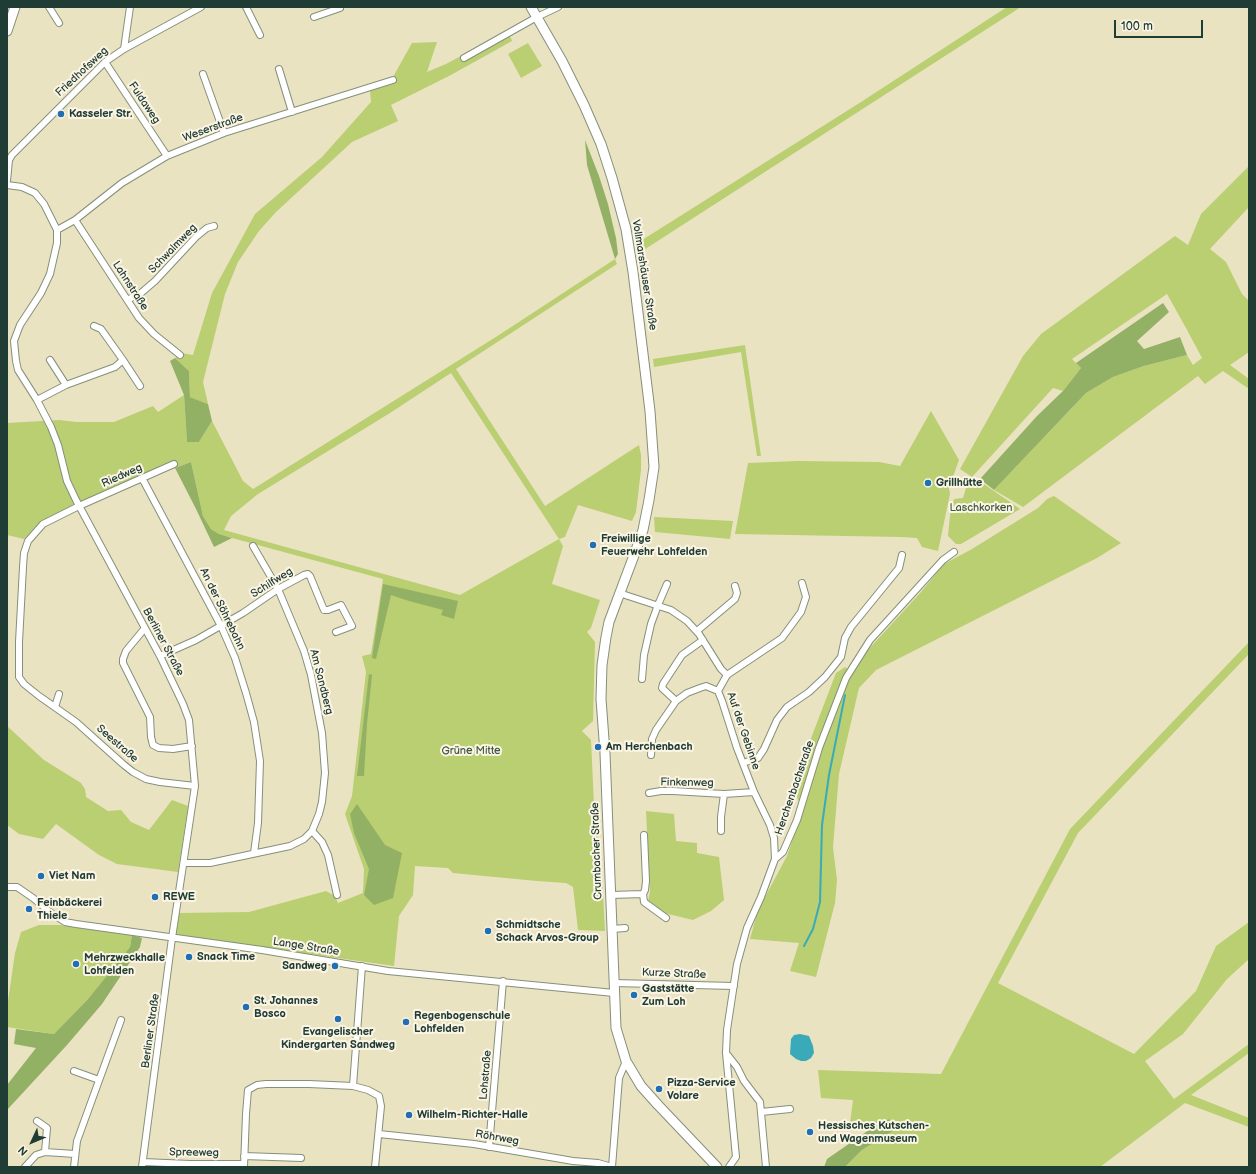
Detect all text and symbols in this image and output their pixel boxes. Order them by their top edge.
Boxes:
scale bar [1116,12,1205,38]
text: 100 m [1121,19,1153,34]
street label: Friedhofsweg [53,44,111,100]
street label: Fuldaweg [125,80,163,126]
place label: Kasseler Str. [69,107,132,121]
marker: Kasseler Str. [56,109,66,119]
street label: Weserstraße [181,111,245,145]
street label: Vollmarshäuser Straße [629,219,659,331]
street label: Schwalmweg [146,222,200,276]
street label: Lahnstraße [109,259,151,313]
street label: Riedweg [100,461,144,491]
place label: Grillhütte [936,476,982,490]
marker: Grillhütte [923,478,933,488]
park label: Laschkorken [950,501,1012,515]
place label: Freiwillige Feuerwehr Lohfelden [601,532,707,558]
marker: Freiwillige Feuerwehr Lohfelden [588,540,598,550]
street label: Schilfweg [248,565,296,601]
street label: An der Söhrebahn [196,566,248,652]
street label: Berliner Straße [139,606,187,678]
street label: Am Sandberg [306,648,336,716]
street label: Auf der Gebinne [724,690,762,772]
street label: Seestraße [93,722,141,766]
street label: Herchenbachstraße [773,739,817,837]
place label: Am Herchenbach [606,740,692,754]
marker: Am Herchenbach [593,742,603,752]
park label: Grüne Mitte [441,744,501,758]
street label: Finkenweg [660,776,714,790]
street label: Crumbacher Straße [589,802,605,900]
place label: Viet Nam [49,869,95,883]
marker: Viet Nam [36,871,46,881]
place label: REWE [163,890,195,904]
marker: REWE [150,892,160,902]
place label: Feinbäckerei Thiele [37,896,102,922]
marker: Feinbäckerei Thiele [24,904,34,914]
place label: Schmidtsche Schack Arvos-Group [496,918,599,944]
marker: Schmidtsche Schack Arvos-Group [483,926,493,936]
street label: Lange Straße [272,935,340,959]
place label: Snack Time [197,950,255,964]
place label: Mehrzweckhalle Lohfelden [84,951,165,977]
marker: Snack Time [184,952,194,962]
marker: Mehrzweckhalle Lohfelden [71,959,81,969]
place label: Sandweg [282,959,327,973]
marker: Sandweg [330,961,340,971]
street label: Kurze Straße [642,966,706,982]
place label: Gaststätte Zum Loh [642,982,694,1008]
marker: Gaststätte Zum Loh [629,990,639,1000]
street label: Berliner Straße [139,993,163,1069]
place label: St. Johannes Bosco [254,994,318,1020]
marker: St. Johannes Bosco [241,1002,251,1012]
place label: Regenbogenschule Lohfelden [414,1009,510,1035]
marker: Evangelischer Kindergarten Sandweg [333,1014,343,1024]
marker: Regenbogenschule Lohfelden [401,1017,411,1027]
place label: Evangelischer Kindergarten Sandweg [281,1025,395,1051]
street label: Lohstraße [477,1050,495,1100]
place label: Pizza-Service Volare [667,1076,736,1102]
marker: Pizza-Service Volare [654,1084,664,1094]
place label: Wilhelm-Richter-Halle [417,1108,528,1122]
marker: Wilhelm-Richter-Halle [404,1110,414,1120]
place label: Hessisches Kutschen- und Wagenmuseum [818,1119,929,1145]
north arrow [12,1122,52,1162]
marker: Hessisches Kutschen- und Wagenmuseum [805,1127,815,1137]
street label: Röhrweg [474,1128,520,1148]
text: N [15,1143,31,1158]
street label: Spreeweg [169,1146,219,1160]

